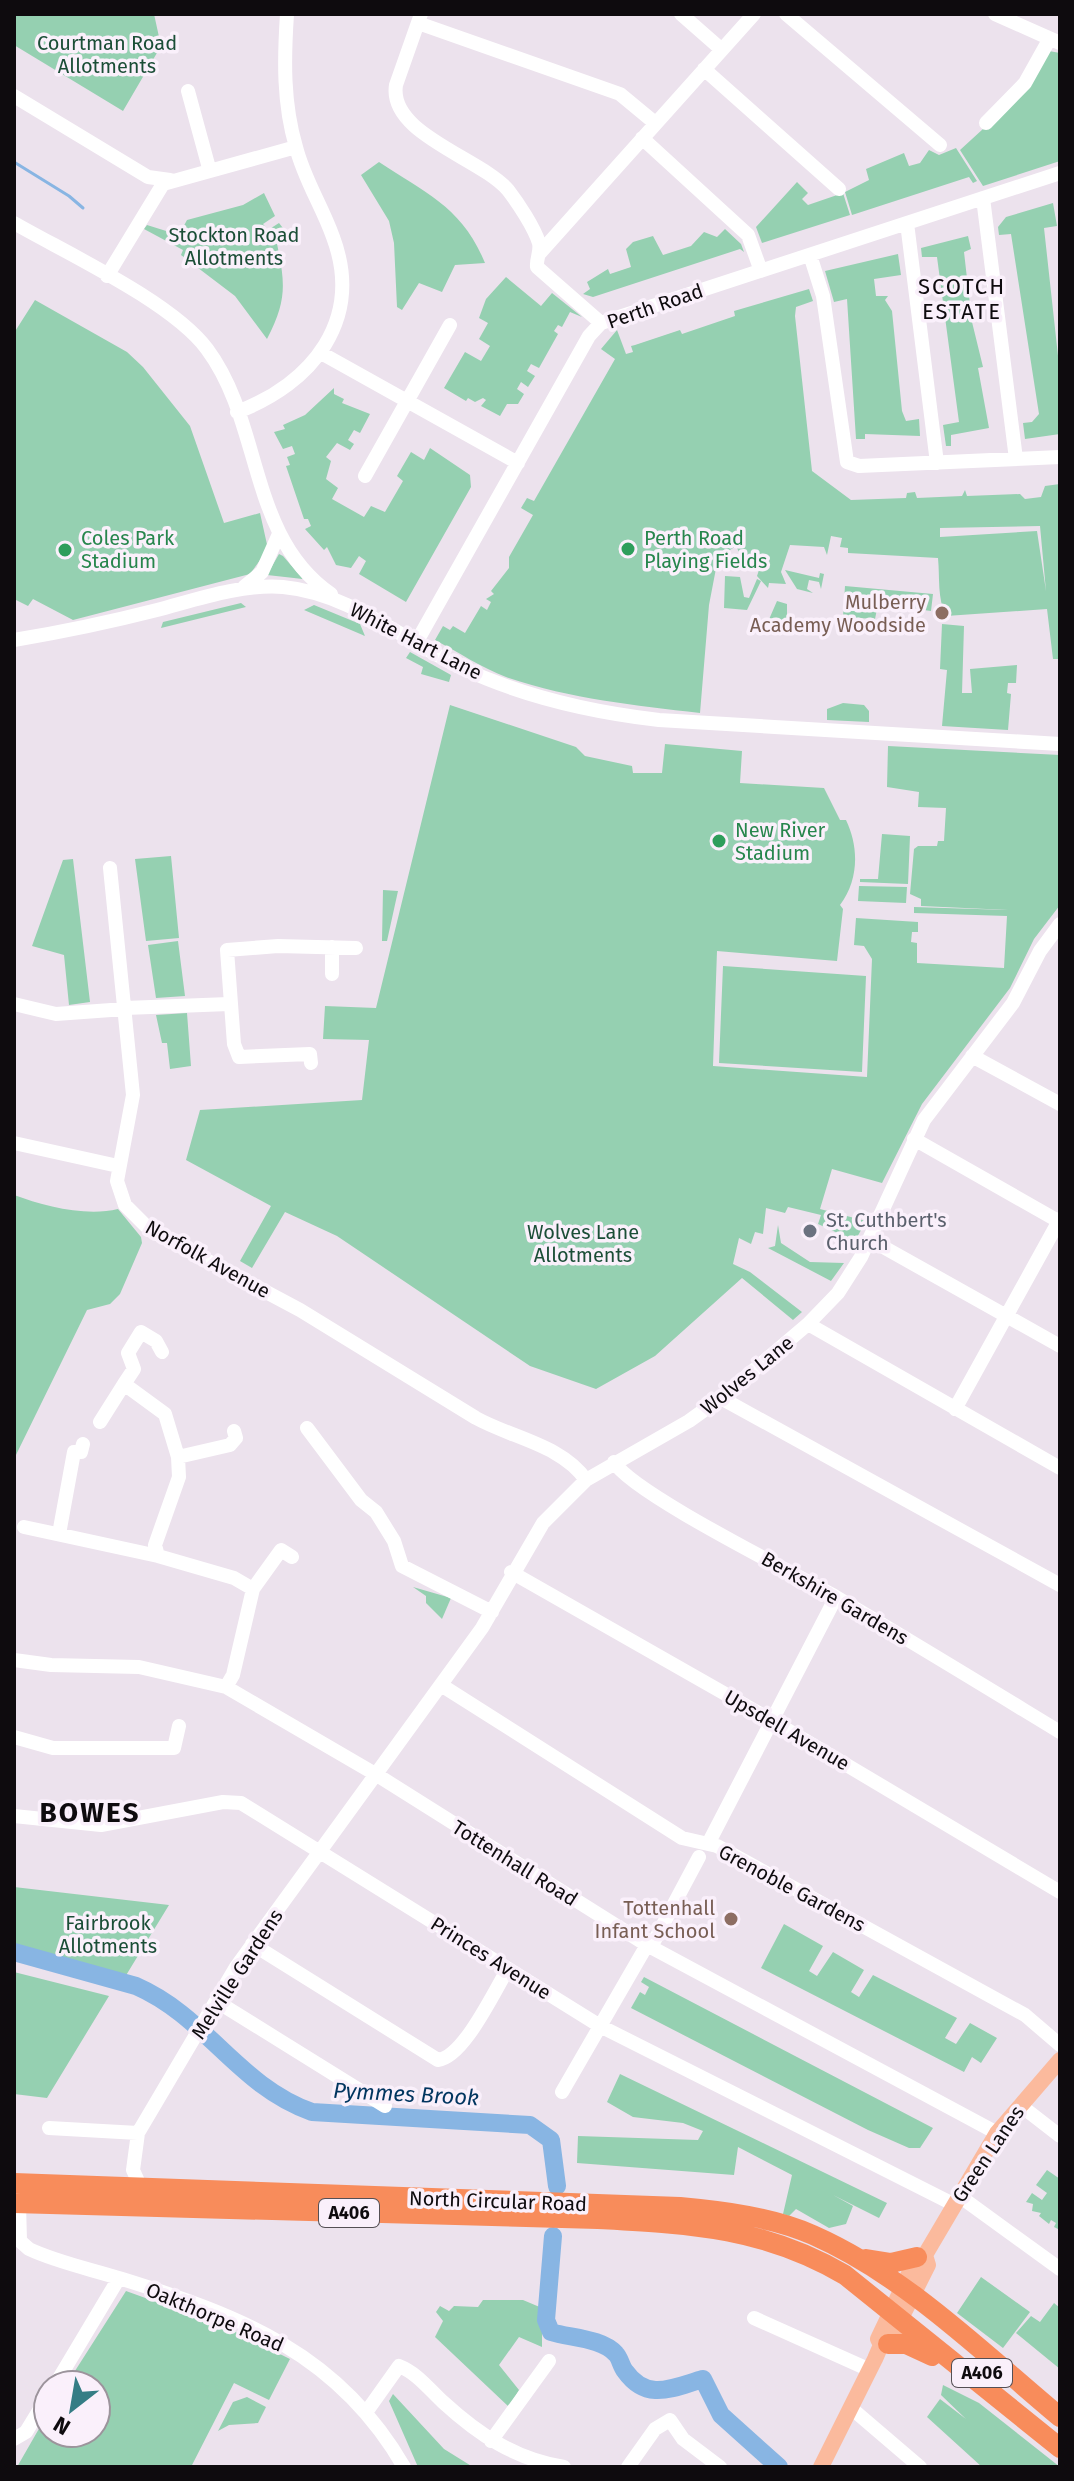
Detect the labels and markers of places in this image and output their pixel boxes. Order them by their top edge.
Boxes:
place label: Coles Park Stadium [81,526,175,573]
place label: Perth Road Playing Fields [644,526,767,573]
marker: Perth Road Playing Fields [619,540,637,558]
marker: Coles Park Stadium [56,541,74,559]
place label: Mulberry Academy Woodside [750,590,926,637]
marker: Mulberry Academy Woodside [933,604,951,622]
place label: New River Stadium [735,818,826,865]
marker: New River Stadium [710,832,728,850]
place label: St. Cuthbert's Church [826,1208,947,1255]
marker: St. Cuthbert's Church [801,1222,819,1240]
place label: Tottenhall Infant School [595,1896,715,1943]
marker: Tottenhall Infant School [722,1910,740,1928]

